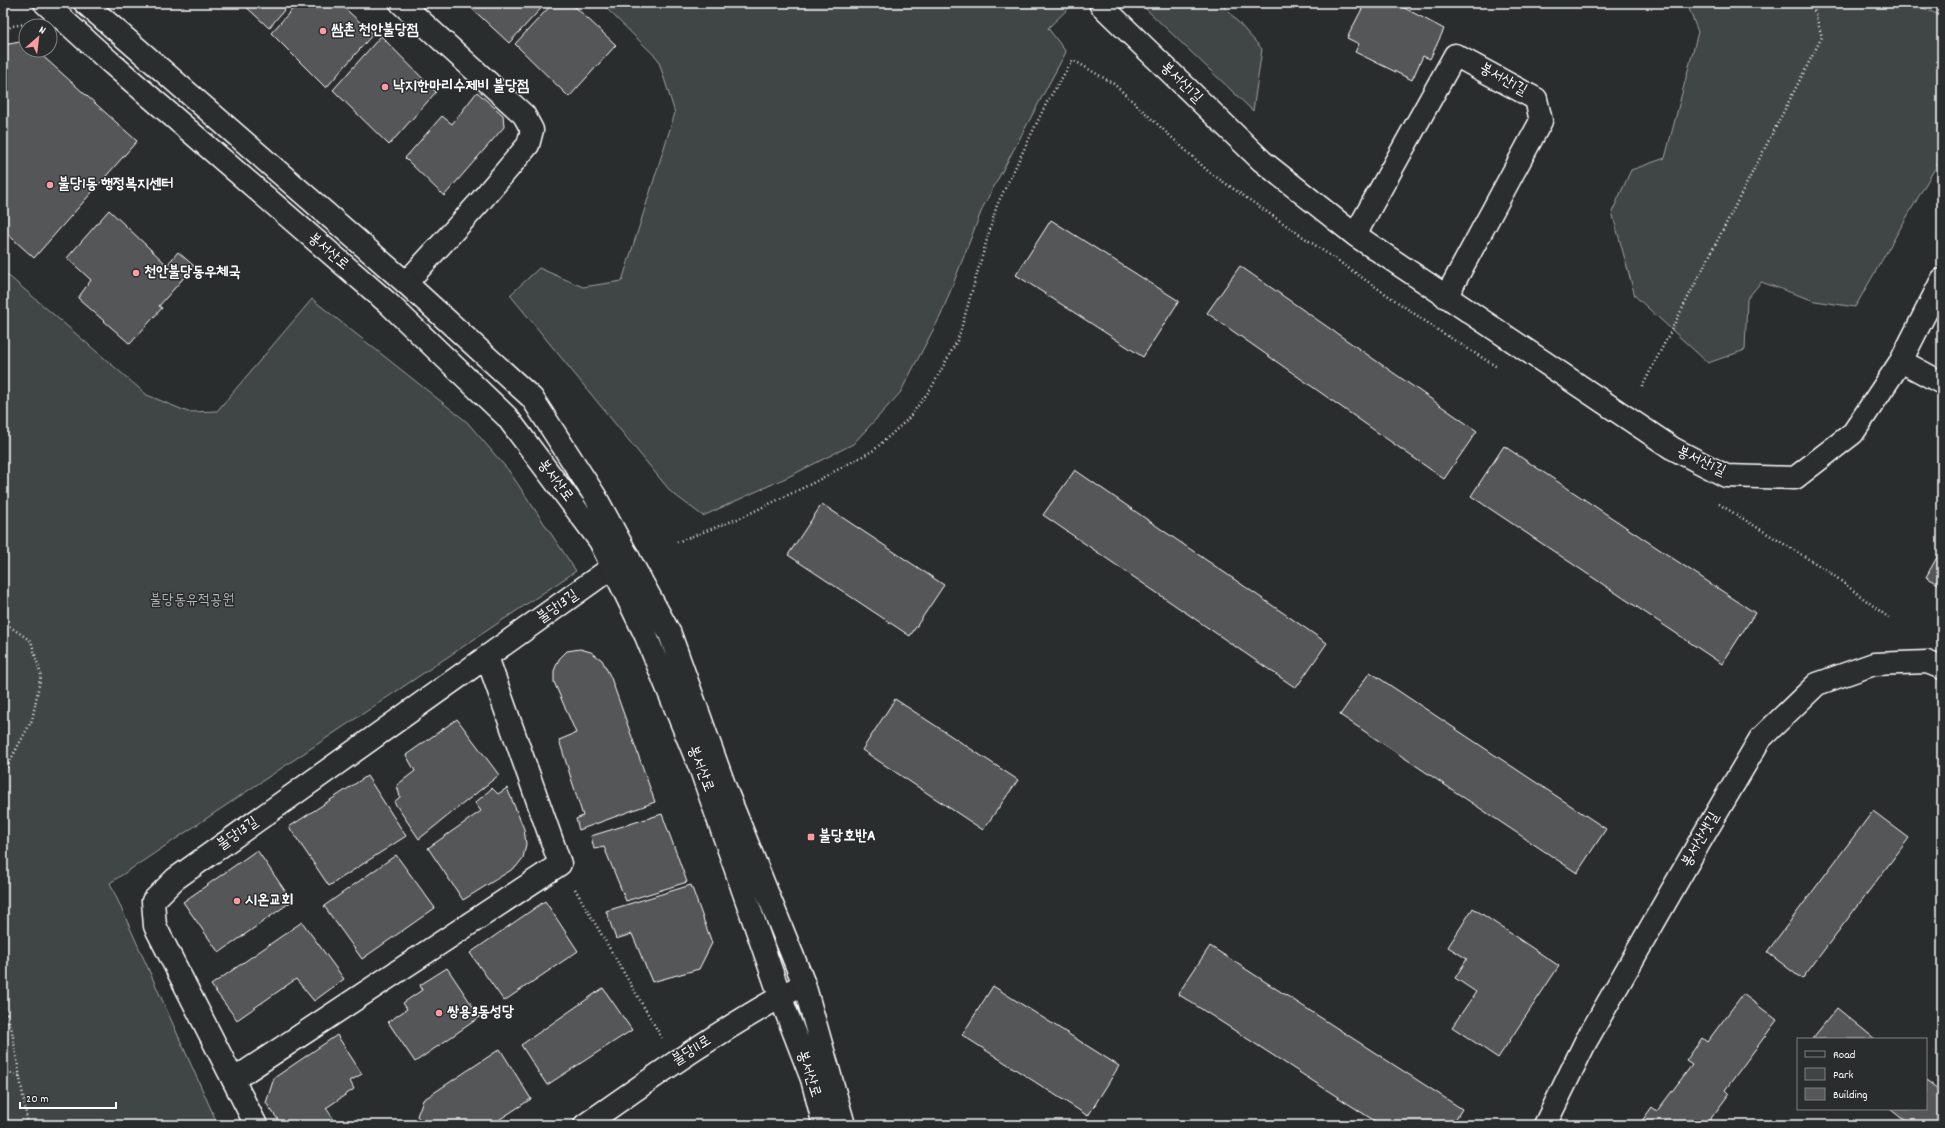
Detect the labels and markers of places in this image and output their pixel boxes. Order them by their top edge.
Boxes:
place label: 쌈촌 천안불당점 [331,20,419,42]
marker: 쌈촌 천안불당점 [318,26,328,36]
place label: 낙지한마리수제비 불당점 [393,76,529,98]
marker: 낙지한마리수제비 불당점 [380,82,390,92]
place label: 불당1동 행정복지센터 [58,174,173,196]
marker: 불당1동 행정복지센터 [45,180,55,190]
place label: 천안불당동우체국 [144,262,241,284]
marker: 천안불당동우체국 [131,268,141,278]
place label: 불당호반A [819,826,875,848]
marker: 불당호반A [806,832,816,842]
place label: 시온교회 [245,890,293,912]
marker: 시온교회 [232,896,242,906]
place label: 쌍용3동성당 [446,1002,514,1024]
marker: 쌍용3동성당 [434,1008,444,1018]

